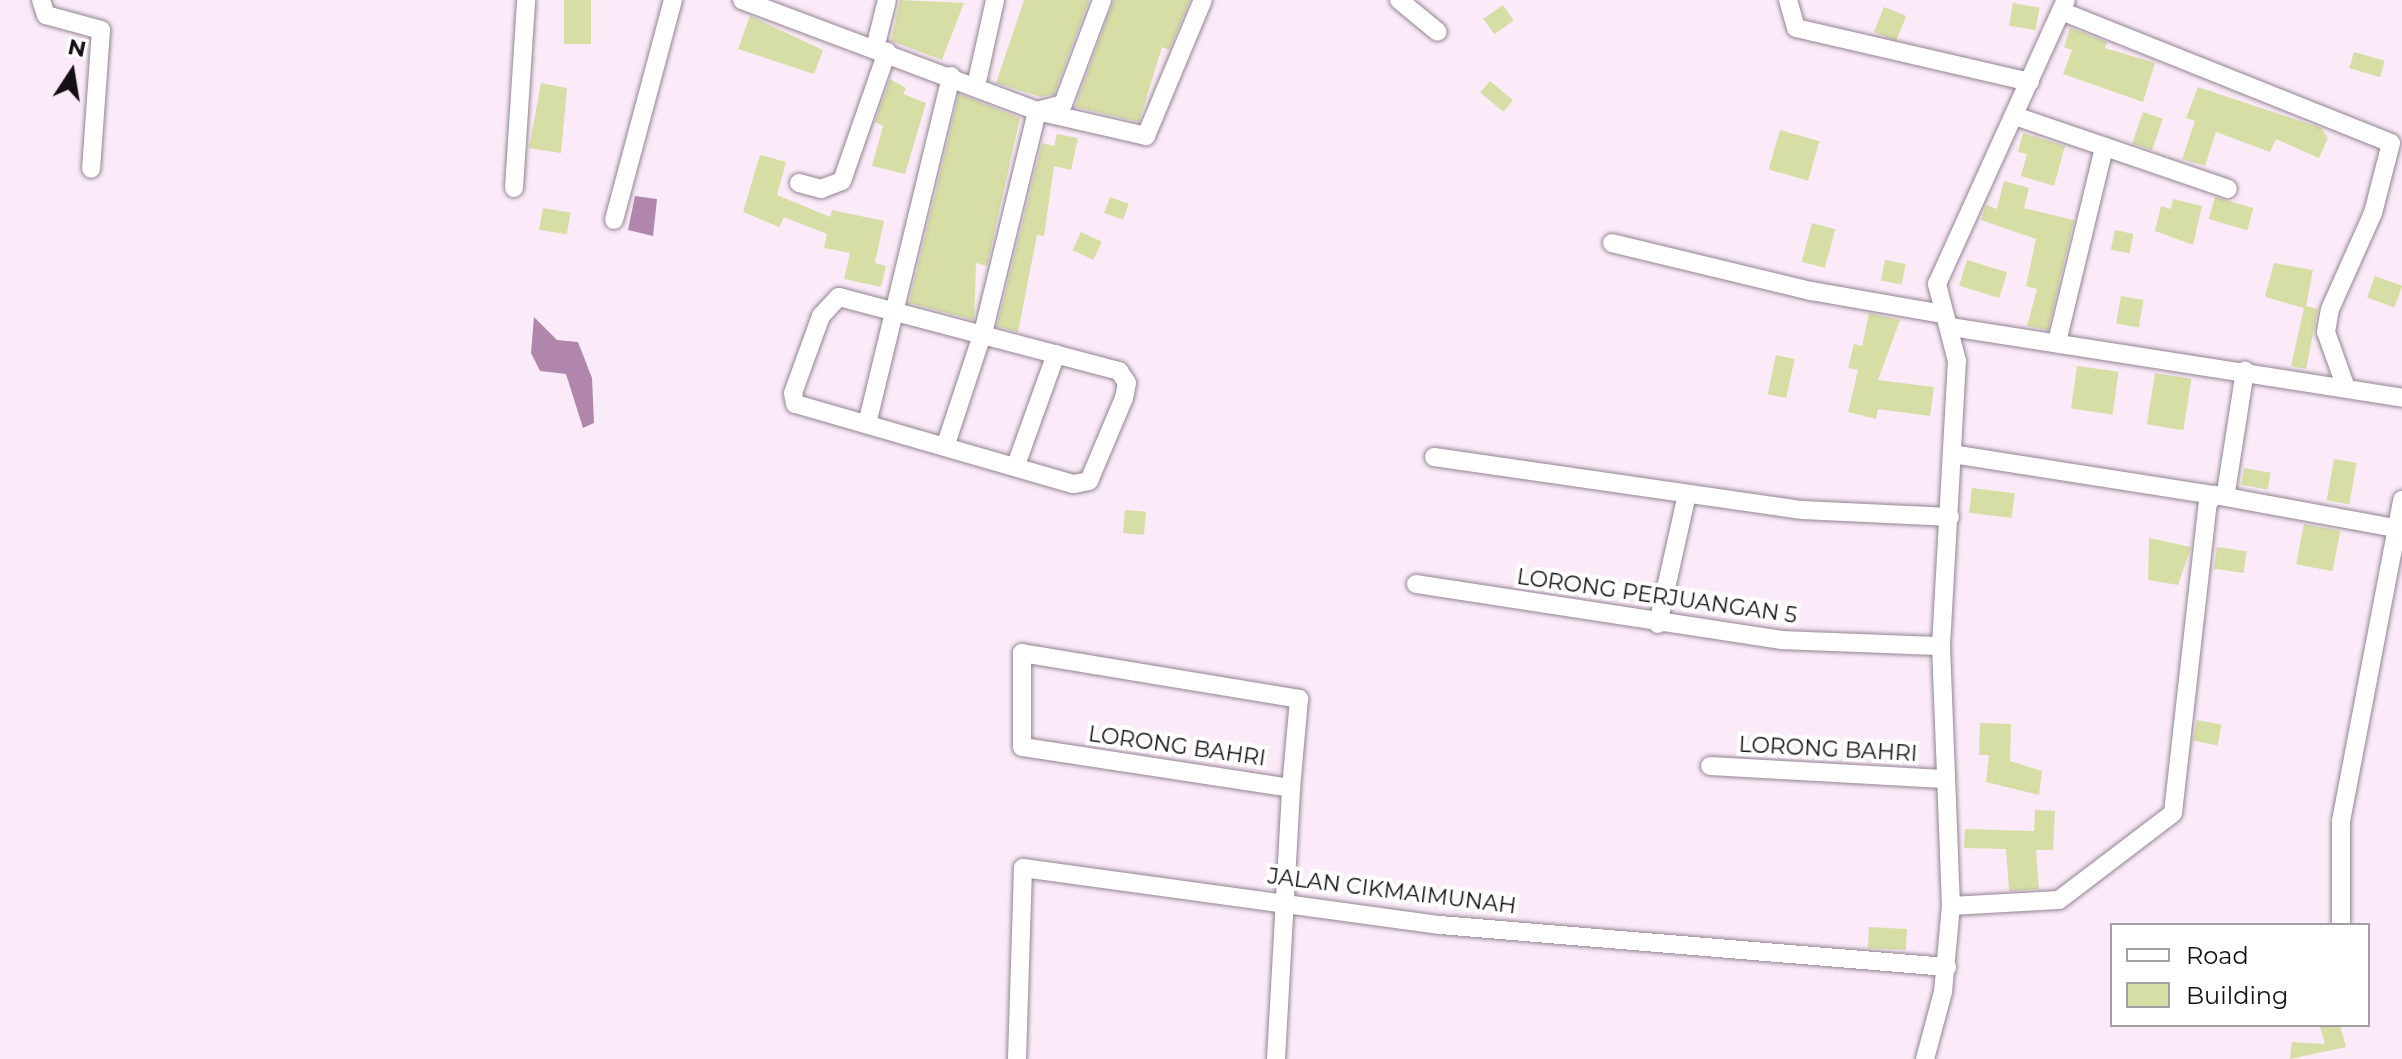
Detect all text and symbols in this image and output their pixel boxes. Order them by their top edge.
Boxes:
north arrow [32,32,112,112]
text: N [66,33,89,63]
street label: LORONG PERJUANGAN 5 [1515,563,1799,629]
street label: LORONG BAHRI [1087,720,1267,772]
street label: LORONG BAHRI [1738,731,1918,767]
street label: JALAN CIKMAIMUNAH [1266,863,1518,919]
legend [2110,923,2370,1027]
text: Road [2186,941,2249,970]
text: Building [2186,981,2289,1010]

